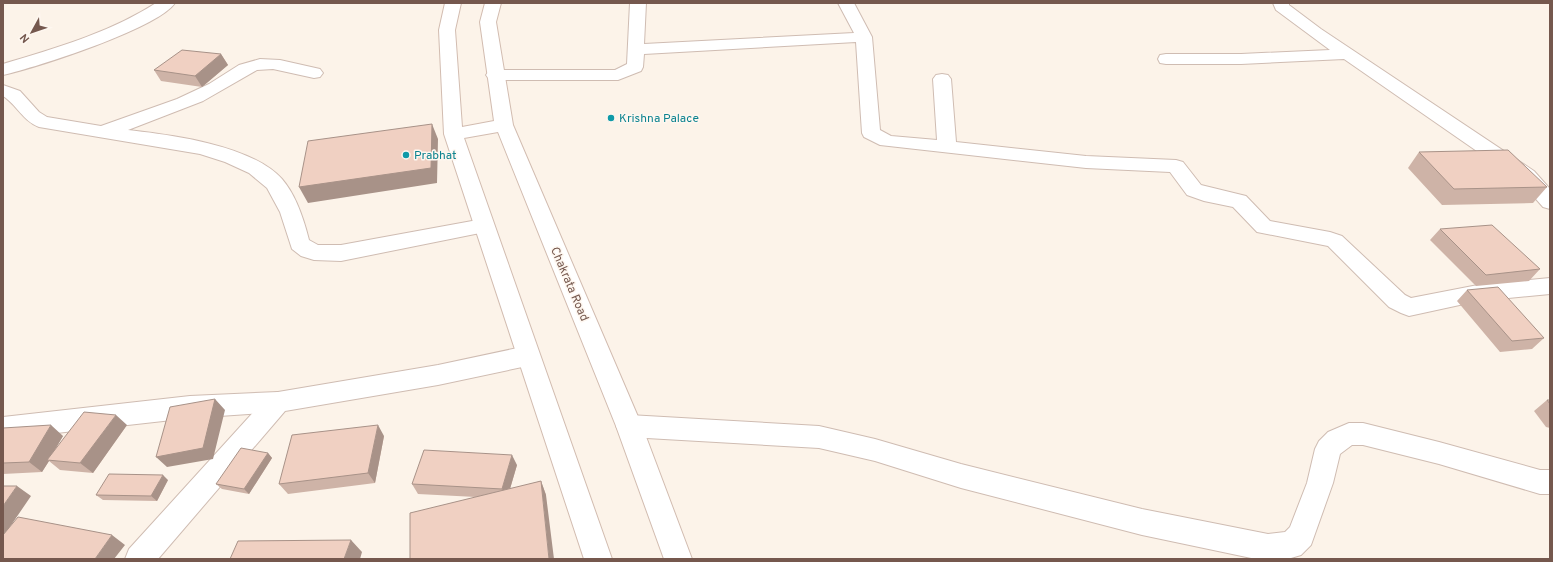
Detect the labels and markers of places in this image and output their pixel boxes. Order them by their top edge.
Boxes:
place label: Krishna Palace [619,111,699,127]
marker: Krishna Palace [606,113,616,123]
place label: Prabhat [414,148,457,164]
marker: Prabhat [401,150,411,160]

